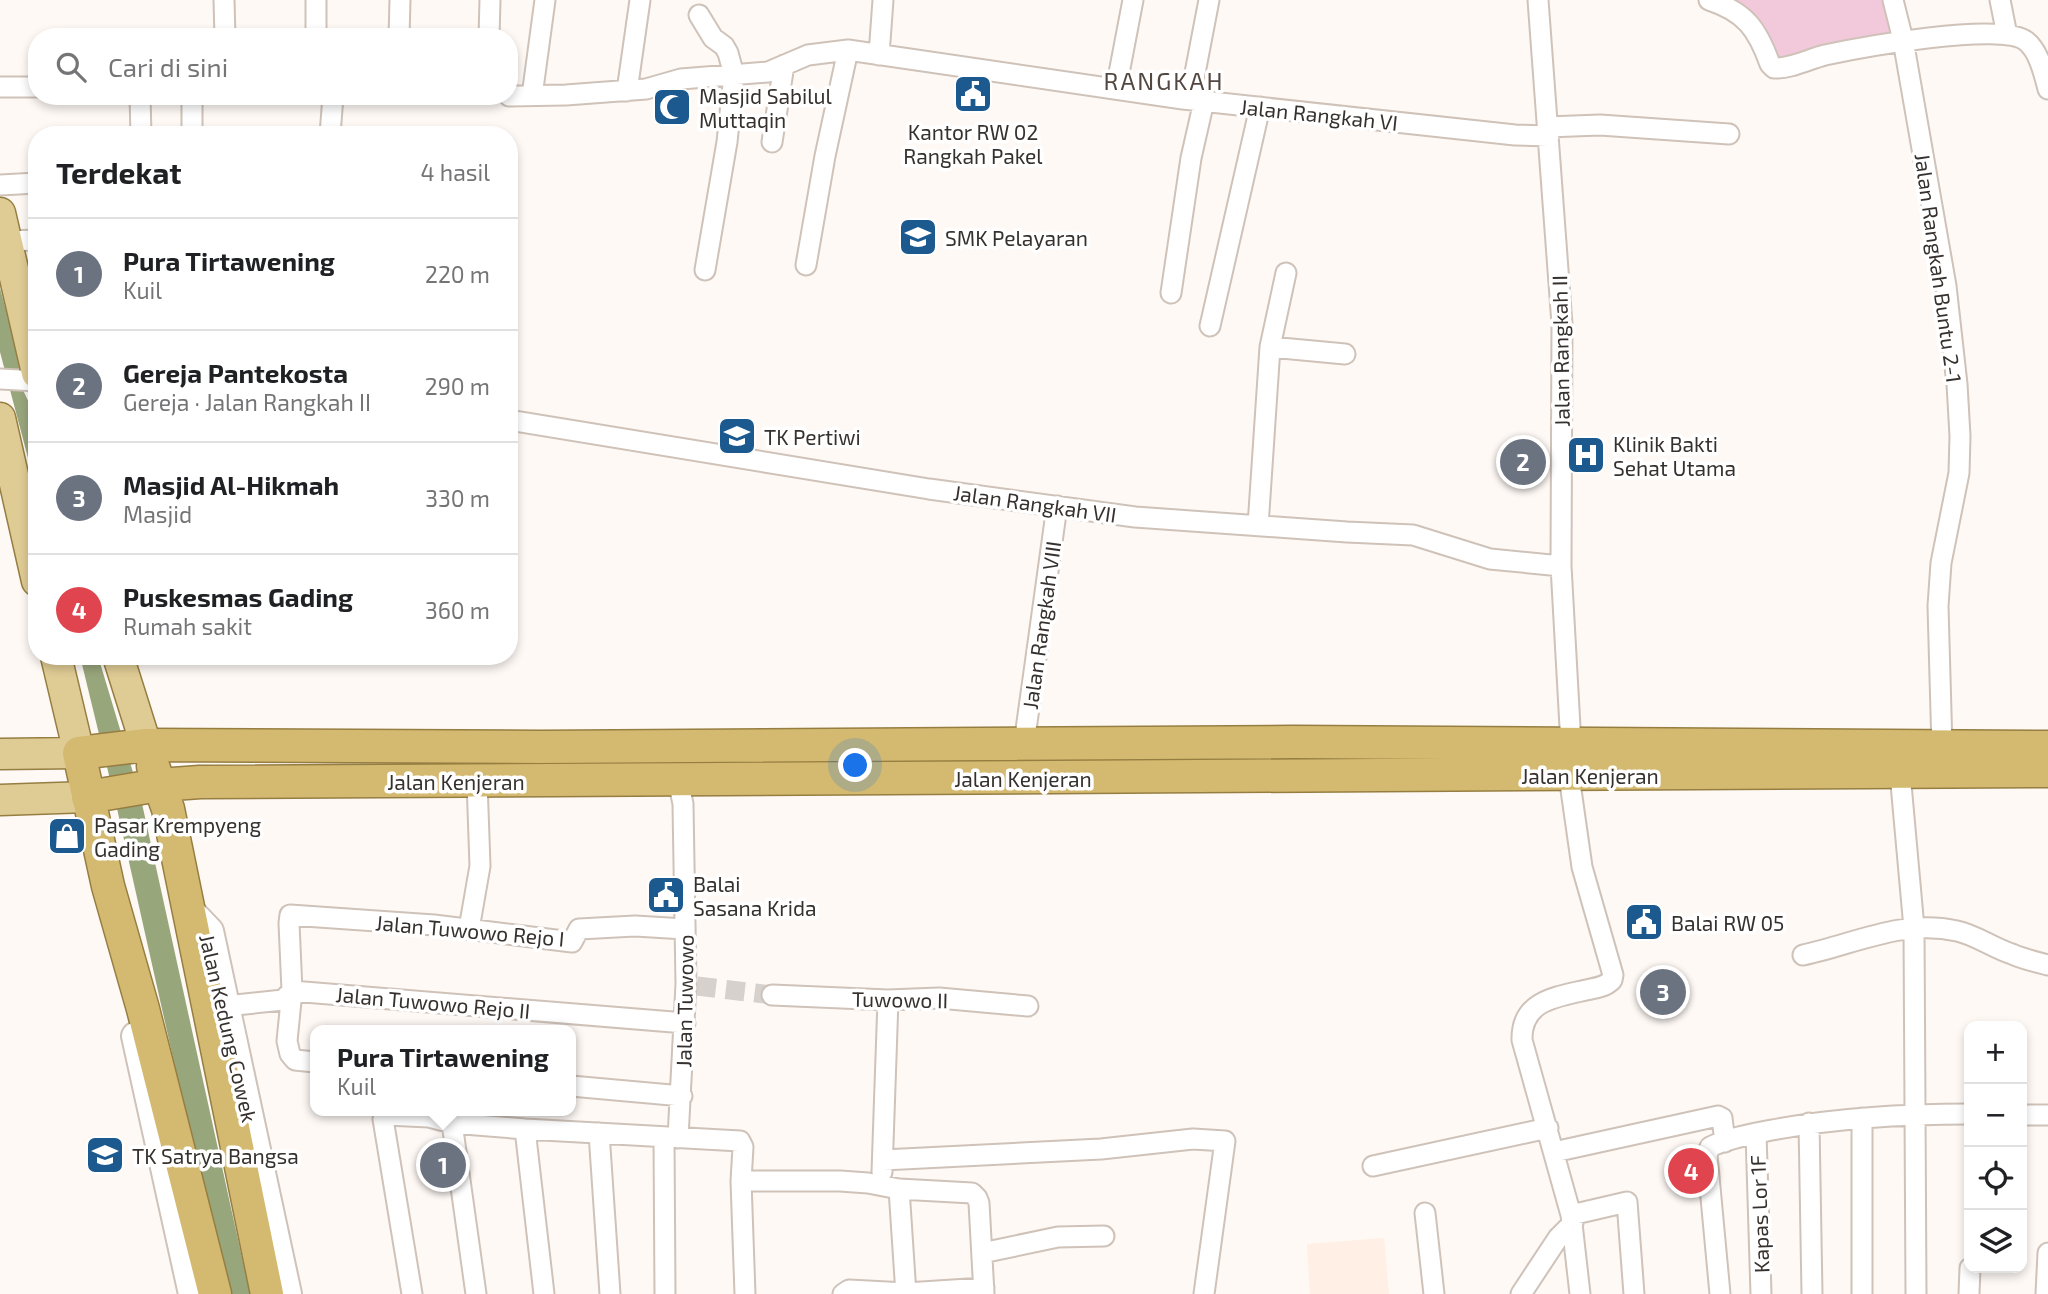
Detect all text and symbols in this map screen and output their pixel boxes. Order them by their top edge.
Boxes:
search box [28,28,518,105]
icon: search [52,48,90,86]
text: Cari di sini [108,51,228,82]
district label: RANGKAH [1104,66,1224,95]
public building icon: Kantor RW 02 Rangkah Pakel [952,73,994,115]
place label: Masjid Sabilul Muttaqin [699,83,832,132]
mosque icon: Masjid Sabilul Muttaqin [651,86,693,128]
street label: Jalan Rangkah VI [1239,93,1399,135]
place label: Kantor RW 02 Rangkah Pakel [903,119,1043,168]
street label: Jalan Rangkah Buntu 2-1 [1911,152,1967,384]
text: Terdekat [56,154,182,190]
text: 4 hasil [421,158,490,186]
school or university icon: SMK Pelayaran [897,216,939,258]
place label: SMK Pelayaran [945,225,1088,250]
text: Pura Tirtawening [123,245,335,276]
text: 1 [74,260,84,288]
text: 220 m [425,260,490,288]
street label: Jalan Rangkah II [1546,275,1574,427]
text: Kuil [123,276,162,304]
text: Gereja Pantekosta [123,357,348,388]
text: 2 [72,372,86,400]
text: 290 m [425,372,490,400]
text: Gereja · Jalan Rangkah II [123,388,371,416]
school or university icon: TK Pertiwi [716,415,758,457]
place label: TK Pertiwi [764,424,861,449]
place label: Klinik Bakti Sehat Utama [1613,431,1736,480]
hospital icon: Klinik Bakti Sehat Utama [1565,434,1607,476]
pin: 2 [1500,436,1546,488]
text: Masjid Al-Hikmah [123,469,339,500]
street label: Jalan Rangkah VII [952,479,1118,527]
text: 3 [72,484,86,512]
text: 330 m [425,484,490,512]
text: Masjid [123,500,192,528]
street label: Jalan Rangkah VIII [1017,539,1065,711]
text: Puskesmas Gading [123,581,353,612]
text: 4 [72,596,86,624]
text: 360 m [425,596,490,624]
text: Rumah sakit [123,612,252,640]
your location [838,748,872,782]
street label: Jalan Kenjeran [1521,763,1659,789]
street label: Jalan Kenjeran [954,766,1092,792]
street label: Jalan Kenjeran [387,769,525,795]
place label: Pasar Krempyeng Gading [94,812,261,861]
shop icon: Pasar Krempyeng Gading [46,815,88,857]
place label: Balai Sasana Krida [693,871,817,920]
public building icon: Balai Sasana Krida [645,874,687,916]
public building icon: Balai RW 05 [1623,901,1665,943]
street label: Jalan Tuwowo Rejo I [374,909,566,952]
place label: Balai RW 05 [1671,910,1784,935]
street label: Jalan Kedung Cowek [195,931,263,1125]
street label: Jalan Tuwowo [670,934,698,1068]
pin: 3 [1640,966,1686,1018]
street label: Jalan Tuwowo Rejo II [335,981,531,1024]
street label: Tuwowo II [852,986,948,1012]
map controls [1964,1021,2027,1273]
button: + [1964,1021,2027,1084]
popup [310,1025,576,1116]
text: Pura Tirtawening [337,1041,549,1072]
text: Kuil [337,1072,376,1100]
button: − [1964,1084,2027,1147]
school or university icon: TK Satrya Bangsa [84,1134,126,1176]
pin: 1 [420,1139,466,1191]
place label: TK Satrya Bangsa [132,1143,299,1168]
pin: 4 [1668,1145,1714,1197]
button: locate [1964,1147,2027,1210]
street label: Kapas Lor 1F [1744,1155,1774,1273]
button: layers [1964,1210,2027,1273]

